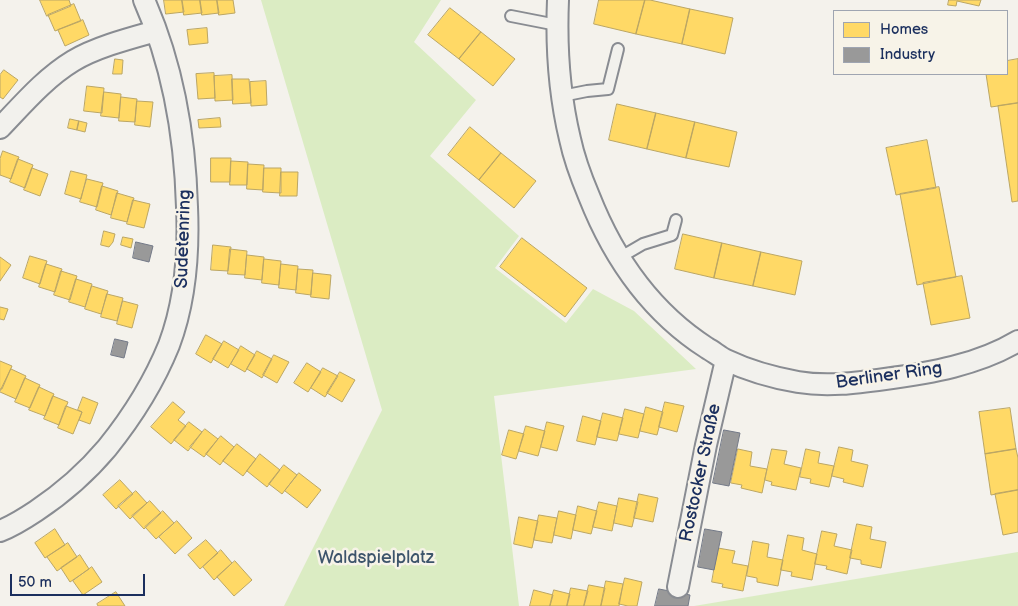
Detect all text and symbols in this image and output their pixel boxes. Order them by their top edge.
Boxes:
legend [833,10,1008,75]
text: Homes [880,20,928,39]
text: Industry [880,45,935,64]
street label: Sudetenring [171,189,197,289]
street label: Berliner Ring [834,358,944,394]
street label: Rostocker Straße [676,402,726,544]
park label: Waldspielplatz [318,547,434,569]
scale bar [12,564,148,596]
text: 50 m [18,573,52,592]

